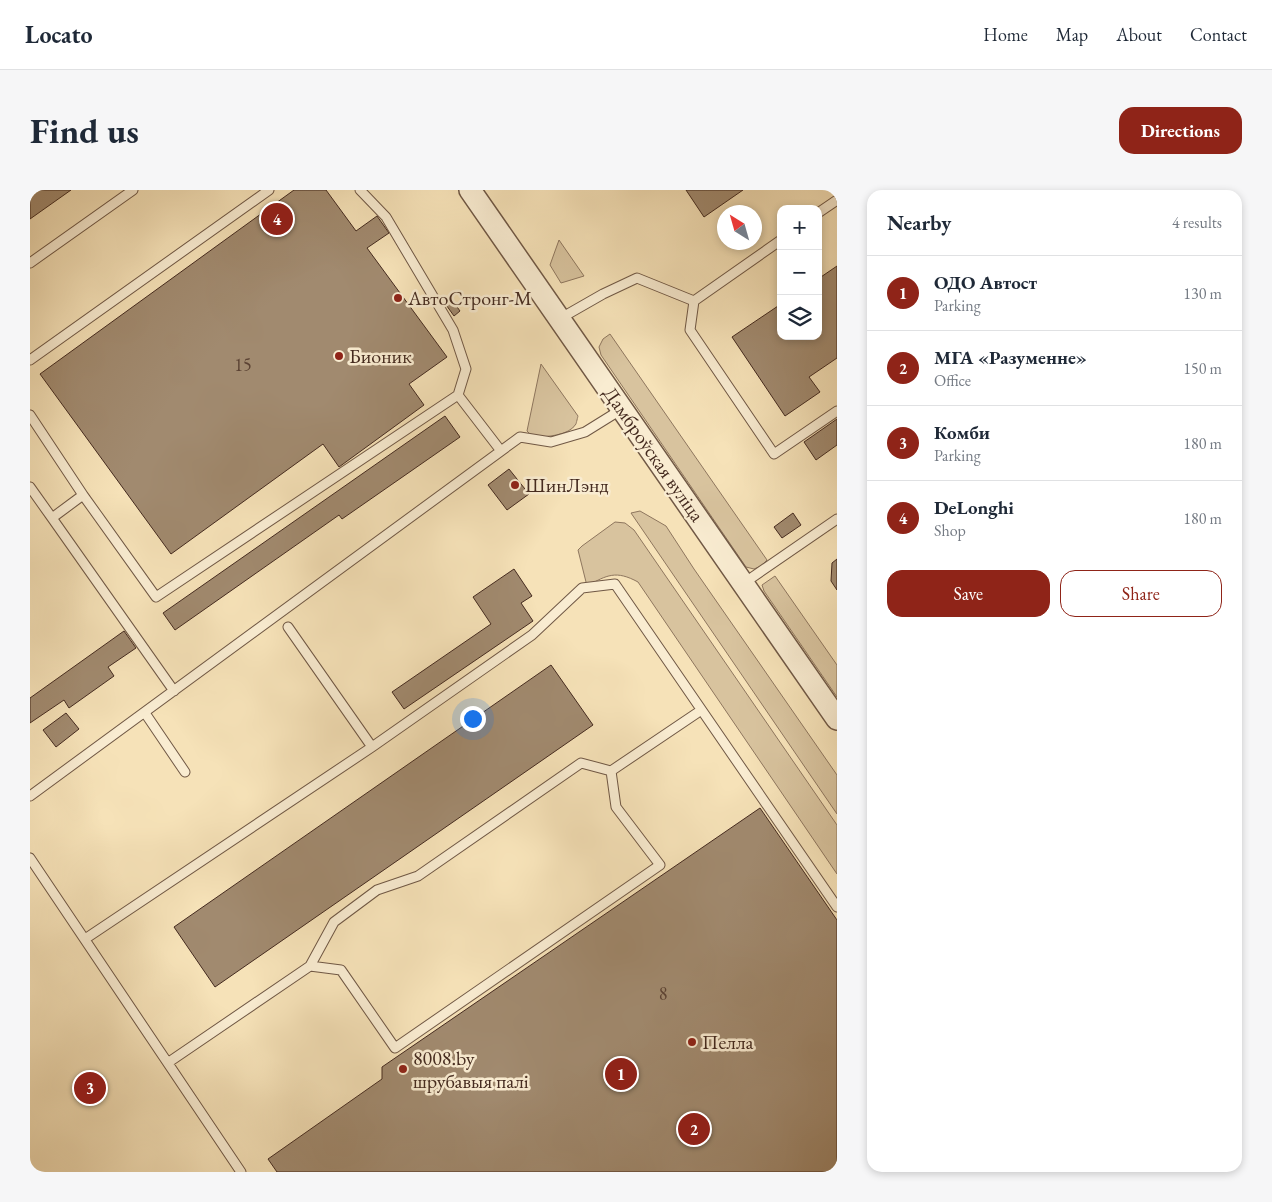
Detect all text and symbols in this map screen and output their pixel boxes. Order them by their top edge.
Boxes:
text: Locato [25,19,93,50]
text: Home [983,23,1028,46]
text: Map [1056,23,1088,46]
text: About [1116,23,1162,46]
text: Contact [1190,23,1247,46]
button: Directions [1119,107,1242,154]
text: Find us [30,108,139,153]
pin: 4 [261,200,293,238]
north arrow [717,205,762,250]
map controls [777,205,822,340]
button: + [777,205,822,250]
text: Nearby [887,209,951,236]
text: 4 results [1172,212,1222,233]
button: − [777,250,822,295]
text: ОДО Автост [934,270,1037,295]
text: 1 [899,283,907,304]
text: 130 m [1183,283,1222,304]
place label: АвтоСтронг-М [407,285,532,311]
marker: АвтоСтронг-М [392,292,404,304]
button: layers [777,295,822,340]
text: Parking [934,295,981,316]
place label: Бионик [349,343,412,369]
text: МГА «Разуменне» [934,345,1087,370]
marker: Бионик [333,350,345,362]
house number: 15 [234,353,252,376]
text: 2 [899,358,907,379]
text: 150 m [1183,358,1222,379]
text: Office [934,370,971,391]
street label: Дамброўская вуліца [598,381,710,527]
text: Комби [934,420,990,445]
text: 3 [899,433,907,454]
text: 180 m [1183,433,1222,454]
text: Parking [934,445,981,466]
place label: ШинЛэнд [525,472,609,498]
marker: ШинЛэнд [509,479,521,491]
text: DeLonghi [934,495,1014,520]
text: 4 [899,508,907,529]
text: 180 m [1183,508,1222,529]
text: Shop [934,520,966,541]
button: Save [887,570,1050,617]
button: Share [1060,570,1222,617]
your location [460,706,486,732]
house number: 8 [659,982,667,1005]
place label: Пелла [702,1029,754,1055]
marker: Пелла [686,1036,698,1048]
place label: 8008.by шрубавыя палі [413,1045,529,1094]
pin: 1 [605,1055,637,1093]
marker: 8008.by шрубавыя палі [397,1063,409,1075]
pin: 3 [74,1069,106,1107]
pin: 2 [678,1110,710,1148]

